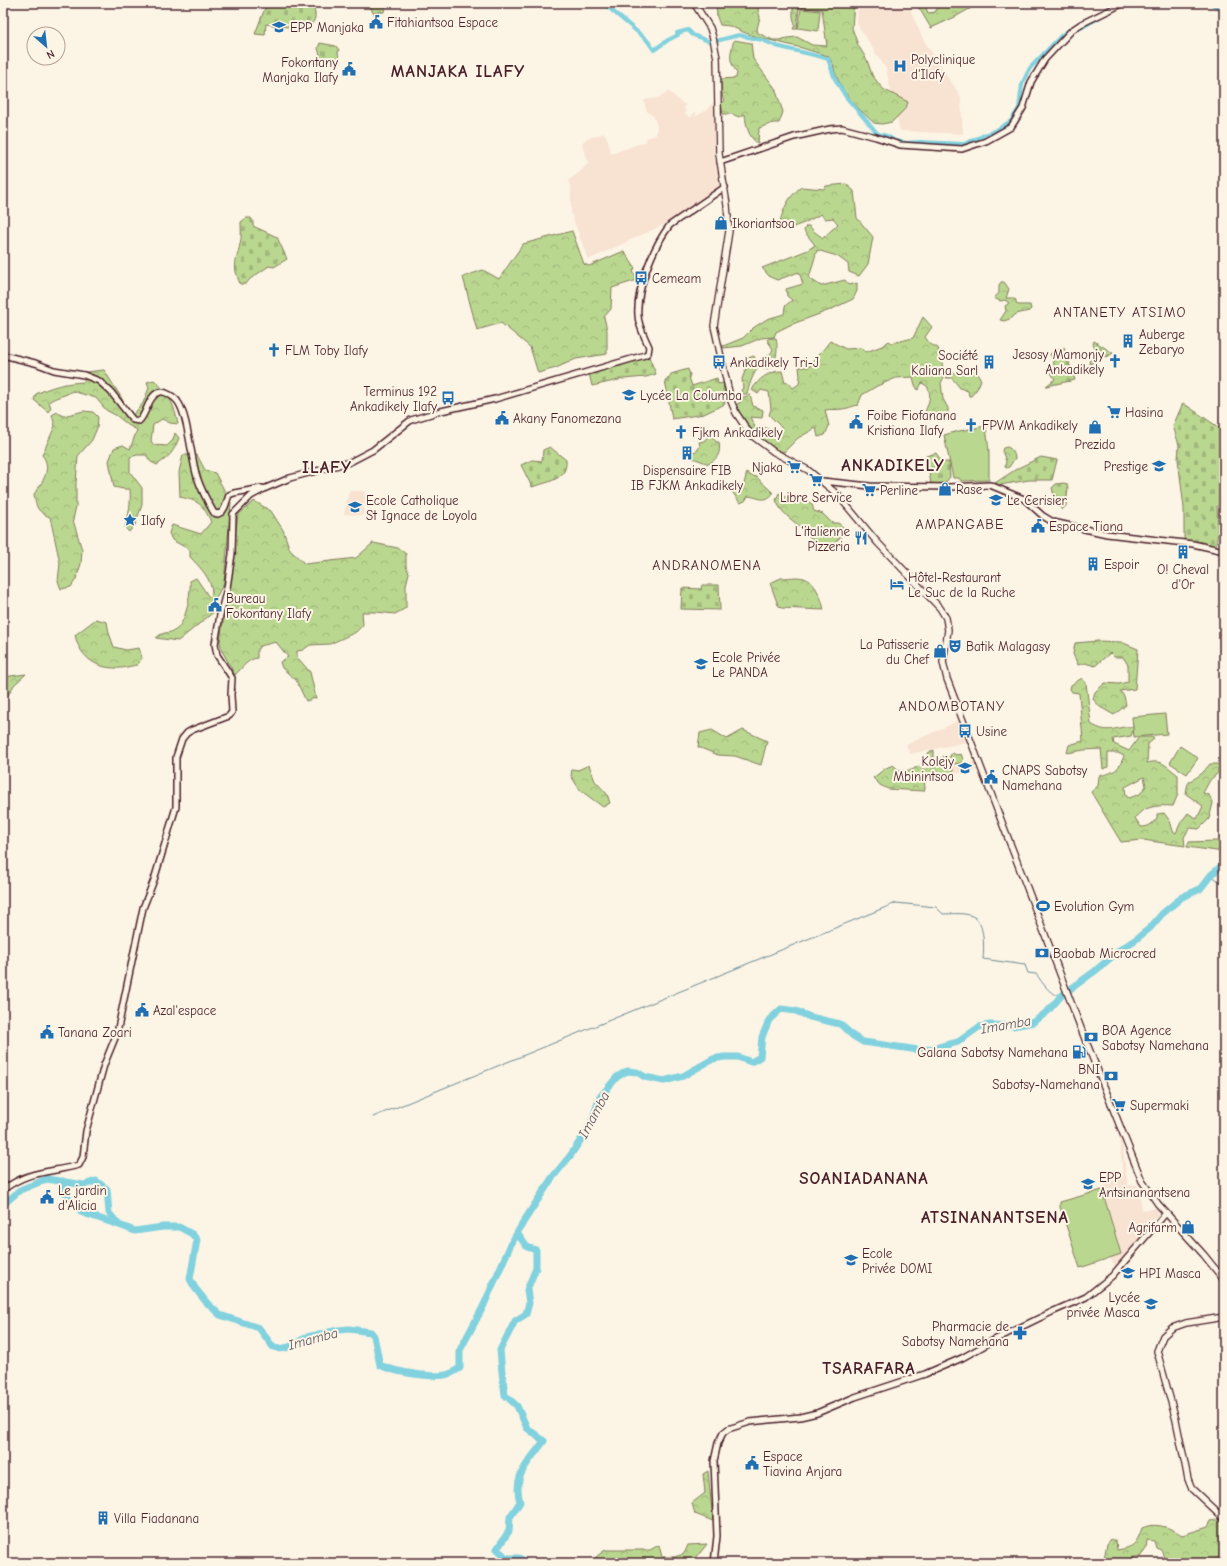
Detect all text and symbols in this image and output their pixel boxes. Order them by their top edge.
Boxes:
public building icon: Fitahiantsoa Espace [368,14,384,30]
place label: Fitahiantsoa Espace [387,15,498,30]
school or university icon: EPP Manjaka [271,19,287,35]
place label: EPP Manjaka [290,20,364,35]
north arrow [26,26,66,66]
text: N [44,47,57,62]
place label: Polyclinique d'Ilafy [911,52,976,82]
place label: Fokontany Manjaka Ilafy [262,55,338,85]
hospital icon: Polyclinique d'Ilafy [892,58,908,74]
public building icon: Fokontany Manjaka Ilafy [341,61,357,77]
district label: MANJAKA ILAFY [391,62,525,81]
shop icon: Ikoriantsoa [713,215,729,231]
place label: Ikoriantsoa [732,216,795,231]
bus stop icon: Cemeam [633,270,649,286]
place label: Cemeam [652,271,701,286]
district label: ANTANETY ATSIMO [1054,304,1186,321]
place label: Auberge Zebaryo [1139,327,1185,357]
building icon: Auberge Zebaryo [1120,333,1136,349]
church icon: FLM Toby Ilafy [266,342,282,358]
place label: FLM Toby Ilafy [285,343,368,358]
place label: Jesosy Mamonjy Ankadikely [1013,347,1104,377]
place label: Société Kaliana Sarl [911,348,978,378]
church icon: Jesosy Mamonjy Ankadikely [1107,353,1123,369]
bus stop icon: Ankadikely Tri-J [711,354,727,370]
building icon: Société Kaliana Sarl [981,354,997,370]
place label: Ankadikely Tri-J [730,355,819,370]
place label: Terminus 192 Ankadikely Ilafy [350,384,437,414]
school or university icon: Lycée La Columba [621,387,637,403]
place label: Lycée La Columba [640,388,742,403]
bus stop icon: Terminus 192 Ankadikely Ilafy [440,390,456,406]
supermarket icon: Hasina [1106,404,1122,420]
place label: Hasina [1125,405,1163,420]
place label: Foibe Fiofanana Kristiana Ilafy [867,408,957,438]
public building icon: Akany Fanomezana [494,410,510,426]
place label: Akany Fanomezana [513,411,621,426]
public building icon: Foibe Fiofanana Kristiana Ilafy [848,414,864,430]
church icon: FPVM Ankadikely [963,417,979,433]
place label: FPVM Ankadikely [982,418,1078,433]
shop icon: Prezida [1087,419,1103,435]
church icon: Fjkm Ankadikely [673,424,689,440]
place label: Fjkm Ankadikely [692,425,783,440]
place label: Prezida [1075,437,1115,452]
building icon: Dispensaire FIB IB FJKM Ankadikely [679,445,695,461]
district label: ANKADIKELY [841,456,945,475]
district label: ILAFY [302,458,352,477]
school or university icon: Prestige [1151,458,1167,474]
supermarket icon: Njaka [786,459,802,475]
place label: Prestige [1104,459,1148,474]
place label: Njaka [752,460,783,475]
place label: Dispensaire FIB IB FJKM Ankadikely [631,463,743,493]
supermarket icon: Libre Service [808,472,824,488]
shop icon: Rase [937,481,953,497]
supermarket icon: Perline [861,482,877,498]
place label: Rase [956,482,983,497]
place label: Perline [880,483,918,498]
place label: Libre Service [780,490,853,505]
school or university icon: Le Cerisier [988,492,1004,508]
place label: Ecole Catholique St Ignace de Loyola [366,493,477,523]
place label: Le Cerisier [1007,493,1068,508]
school or university icon: Ecole Catholique St Ignace de Loyola [347,499,363,515]
place icon: Ilafy [122,512,138,528]
place label: Ilafy [141,513,165,528]
district label: AMPANGABE [916,516,1004,533]
public building icon: Espace Tiana [1030,518,1046,534]
place label: Espace Tiana [1049,519,1123,534]
place label: L'italienne Pizzeria [795,524,850,554]
restaurant icon: L'italienne Pizzeria [853,530,869,546]
building icon: O! Cheval d'Or [1175,544,1191,560]
building icon: Espoir [1085,556,1101,572]
district label: ANDRANOMENA [652,557,762,574]
place label: Espoir [1104,557,1140,572]
place label: O! Cheval d'Or [1157,562,1209,592]
place label: Hôtel-Restaurant Le Suc de la Ruche [908,570,1016,600]
hotel icon: Hôtel-Restaurant Le Suc de la Ruche [889,576,905,592]
place label: Bureau Fokontany Ilafy [226,591,311,621]
public building icon: Bureau Fokontany Ilafy [207,597,223,613]
place label: La Patisserie du Chef [860,637,930,667]
theatre icon: Batik Malagasy [947,638,963,654]
place label: Batik Malagasy [966,639,1050,654]
shop icon: La Patisserie du Chef [932,643,948,659]
place label: Ecole Privée Le PANDA [712,650,781,680]
school or university icon: Ecole Privée Le PANDA [693,656,709,672]
district label: ANDOMBOTANY [899,698,1005,715]
bus stop icon: Usine [957,723,973,739]
place label: Usine [976,724,1008,739]
place label: Kolejy Mbinintsoa [893,754,954,784]
school or university icon: Kolejy Mbinintsoa [957,760,973,776]
place label: CNAPS Sabotsy Namehana [1002,763,1088,793]
public building icon: CNAPS Sabotsy Namehana [983,769,999,785]
sports icon: Evolution Gym [1035,898,1051,914]
place label: Evolution Gym [1054,899,1134,914]
bank icon: Baobab Microcred [1034,945,1050,961]
place label: Baobab Microcred [1053,946,1156,961]
public building icon: Azal'espace [134,1002,150,1018]
place label: Azal'espace [153,1003,217,1018]
water label: Imamba [979,1012,1032,1038]
place label: BOA Agence Sabotsy Namehana [1102,1023,1209,1053]
public building icon: Tanana Zoari [39,1024,55,1040]
place label: Tanana Zoari [58,1025,132,1040]
bank icon: BOA Agence Sabotsy Namehana [1083,1029,1099,1045]
fuel station icon: Galana Sabotsy Namehana [1071,1044,1087,1060]
place label: Galana Sabotsy Namehana [917,1045,1068,1060]
place label: BNI Sabotsy-Namehana [992,1062,1100,1092]
bank icon: BNI Sabotsy-Namehana [1103,1068,1119,1084]
water label: Imamba [574,1089,613,1142]
supermarket icon: Supermaki [1111,1097,1127,1113]
place label: Supermaki [1130,1098,1189,1113]
district label: SOANIADANANA [799,1169,929,1188]
place label: EPP Antsinanantsena [1099,1170,1190,1200]
school or university icon: EPP Antsinanantsena [1080,1176,1096,1192]
place label: Le jardin d'Alicia [58,1183,107,1213]
public building icon: Le jardin d'Alicia [39,1189,55,1205]
district label: ATSINANANTSENA [921,1208,1069,1227]
shop icon: Agrifarm [1180,1219,1196,1235]
place label: Agrifarm [1128,1220,1177,1235]
place label: Ecole Privée DOMI [862,1246,932,1276]
school or university icon: Ecole Privée DOMI [843,1252,859,1268]
school or university icon: HPI Masca [1120,1265,1136,1281]
place label: HPI Masca [1139,1266,1201,1281]
place label: Lycée privée Masca [1066,1290,1140,1320]
school or university icon: Lycée privée Masca [1143,1296,1159,1312]
place label: Pharmacie de Sabotsy Namehana [902,1319,1009,1349]
water label: Imamba [285,1324,340,1354]
pharmacy icon: Pharmacie de Sabotsy Namehana [1012,1325,1028,1341]
district label: TSARAFARA [822,1359,916,1378]
place label: Espace Tiavina Anjara [763,1449,842,1479]
public building icon: Espace Tiavina Anjara [744,1455,760,1471]
building icon: Villa Fiadanana [95,1510,111,1526]
place label: Villa Fiadanana [114,1511,199,1526]

